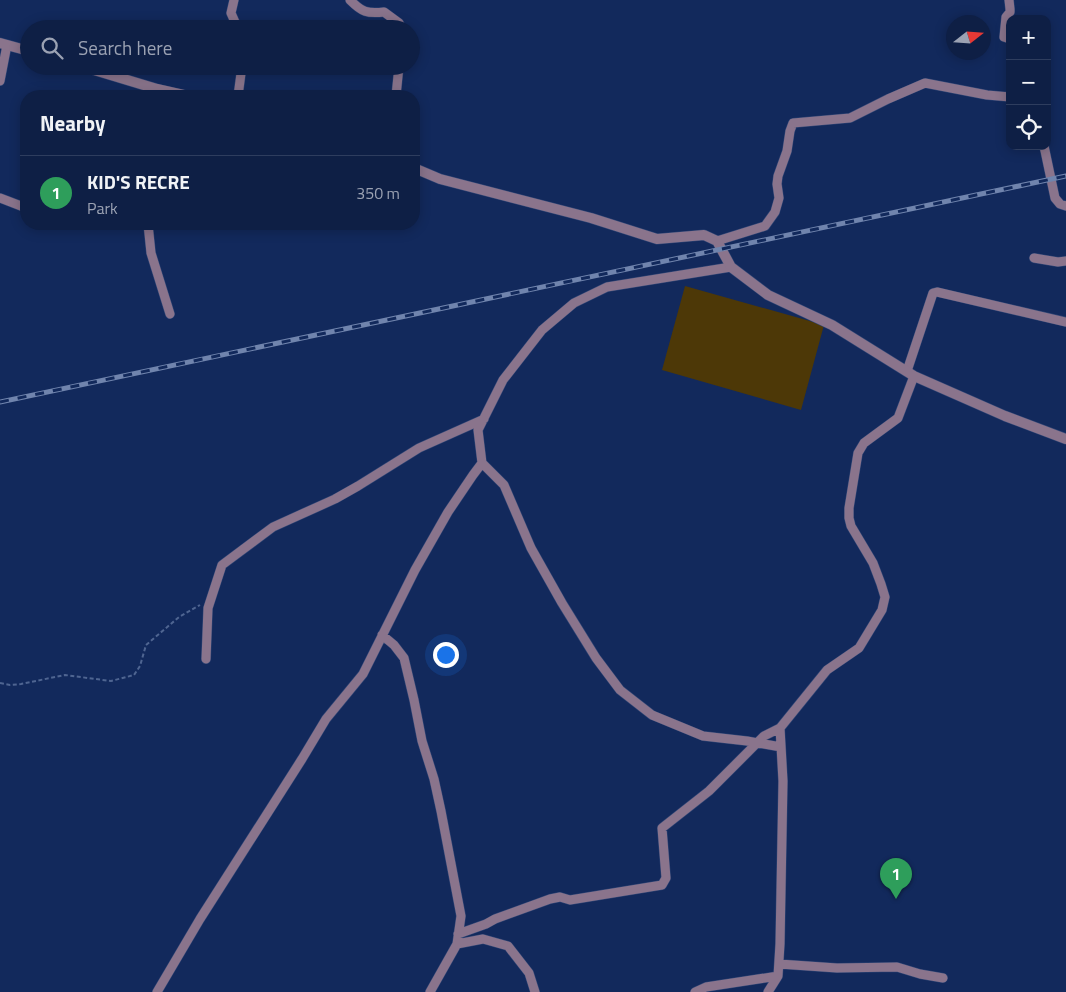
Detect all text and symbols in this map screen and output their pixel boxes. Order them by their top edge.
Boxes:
north arrow [946,15,991,60]
map controls [1006,15,1051,150]
button: + [1006,15,1051,60]
search box [20,20,420,75]
text: Search here [78,33,172,62]
icon: search [38,34,66,62]
button: − [1006,60,1051,105]
button: locate [1006,105,1051,150]
text: Nearby [40,107,105,139]
text: KID'S RECRE [87,167,190,196]
text: 1 [52,181,60,205]
text: 350 m [356,181,400,205]
text: Park [87,196,118,220]
your location [433,642,459,668]
pin: 1 [880,858,912,899]

